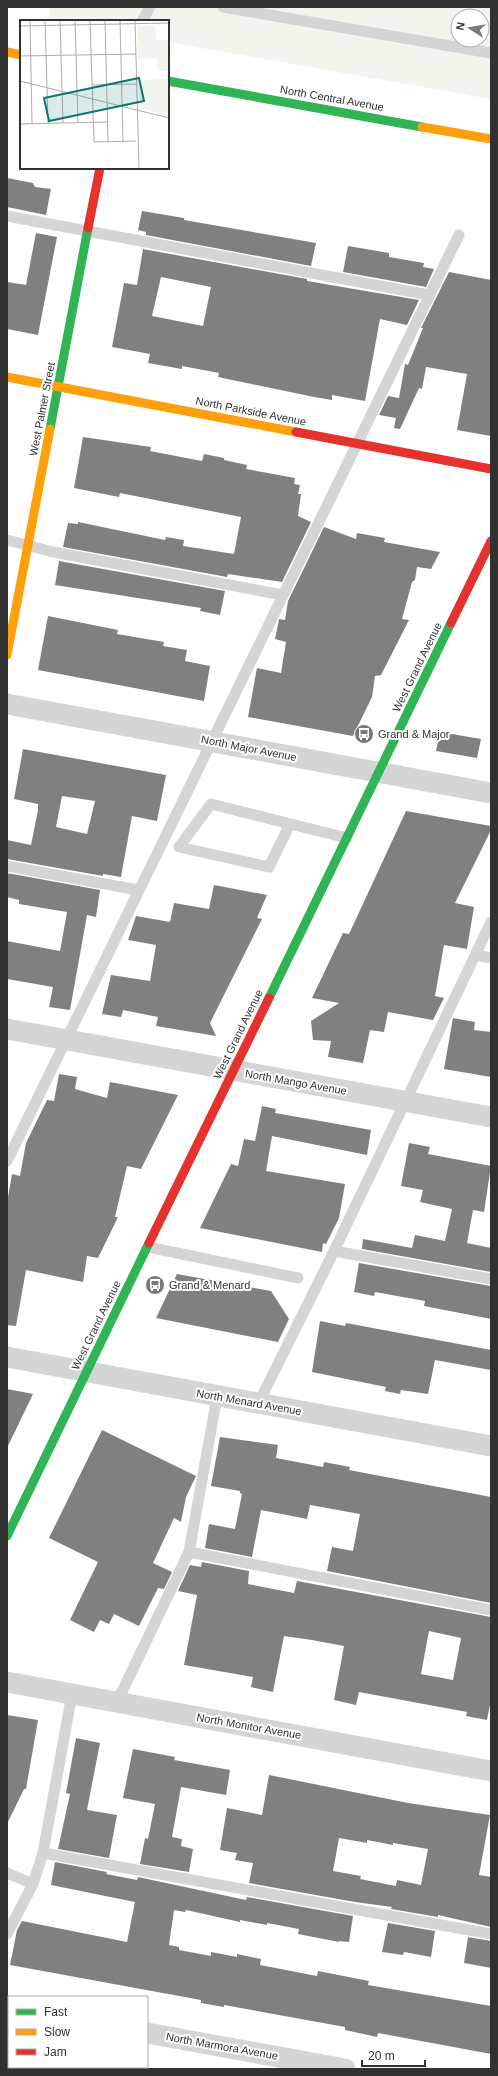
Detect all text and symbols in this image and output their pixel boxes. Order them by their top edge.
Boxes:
north arrow [450,8,490,48]
inset map [20,20,169,169]
text: N [454,21,467,31]
street label: North Central Avenue [279,83,385,113]
street label: West Palmer Street [27,361,57,457]
street label: North Parkside Avenue [195,394,307,428]
street label: West Grand Avenue [390,620,444,714]
bus stop icon: Grand & Major [353,723,375,745]
place label: Grand & Major [378,728,450,740]
street label: North Major Avenue [200,733,298,763]
street label: West Grand Avenue [211,987,265,1081]
street label: North Mango Avenue [244,1067,348,1097]
bus stop icon: Grand & Menard [144,1274,166,1296]
street label: West Grand Avenue [69,1278,123,1372]
place label: Grand & Menard [169,1279,250,1291]
street label: North Menard Avenue [195,1387,303,1417]
street label: North Monitor Avenue [196,1711,302,1741]
legend [8,1996,148,2068]
text: Fast [44,2005,68,2019]
text: Slow [44,2025,70,2039]
street label: North Marmora Avenue [165,2030,279,2062]
scale bar [362,2042,425,2068]
text: Jam [44,2045,67,2059]
text: 20 m [368,2049,395,2063]

